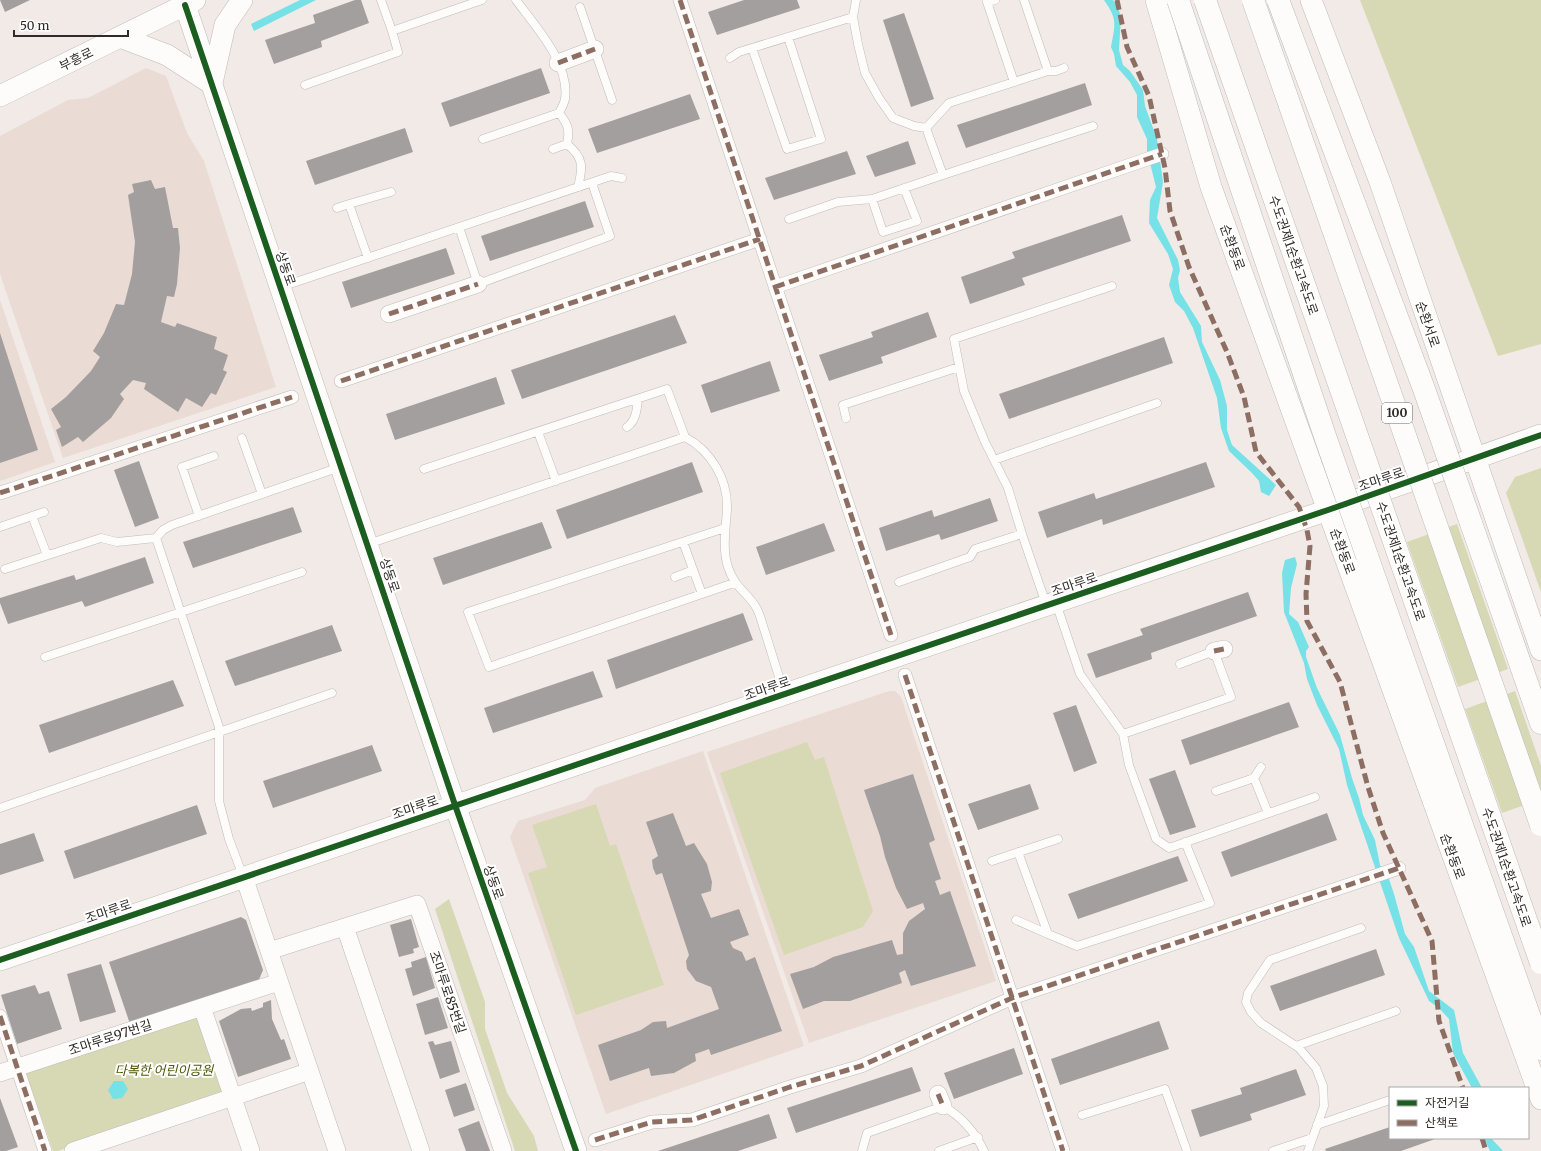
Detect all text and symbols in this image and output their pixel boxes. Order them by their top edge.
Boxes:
scale bar [14,12,128,38]
text: 50 m [20,18,49,33]
street label: 부흥로 [56,44,96,75]
street label: 수도권제1순환고속도로 [1265,193,1322,317]
street label: 순환동로 [1216,222,1249,273]
street label: 상동로 [272,248,299,288]
street label: 순환서로 [1412,299,1443,350]
road number: 100 [1382,403,1412,423]
street label: 조마루로 [1356,464,1407,495]
street label: 수도권제1순환고속도로 [1372,499,1429,623]
street label: 순환동로 [1326,526,1359,577]
street label: 상동로 [376,555,403,595]
street label: 조마루로 [1049,569,1100,600]
street label: 조마루로 [742,673,793,704]
street label: 조마루로 [390,792,441,823]
street label: 수도권제1순환고속도로 [1478,805,1535,929]
street label: 순환동로 [1436,831,1469,882]
street label: 상동로 [479,862,508,902]
street label: 조마루로 [83,896,134,927]
street label: 조마루로85번길 [425,948,470,1036]
street label: 조마루로97번길 [66,1016,154,1059]
park label: 다복한 어린이공원 [115,1062,214,1079]
legend [1389,1087,1529,1139]
text: 자전거길 [1425,1095,1469,1110]
text: 산책로 [1425,1115,1458,1130]

